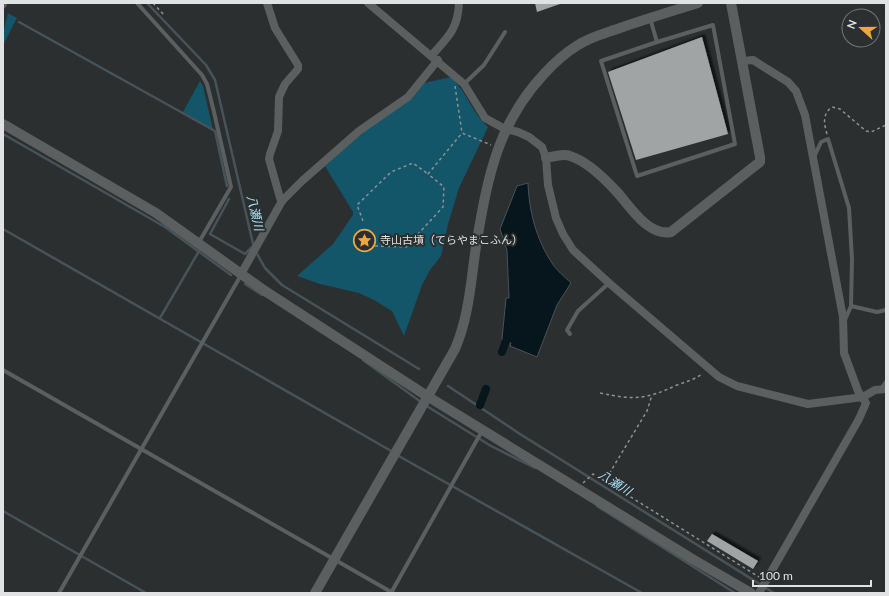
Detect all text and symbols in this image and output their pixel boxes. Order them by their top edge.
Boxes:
north arrow [841,8,881,48]
text: N [844,18,859,31]
water label: 八瀬川 [244,194,267,234]
place icon: 寺山古墳（てらやまこふん） [352,227,378,253]
place label: 寺山古墳（てらやまこふん） [380,233,523,246]
water label: 八瀬川 [596,467,636,500]
scale bar [753,562,871,588]
text: 100 m [759,568,793,583]

